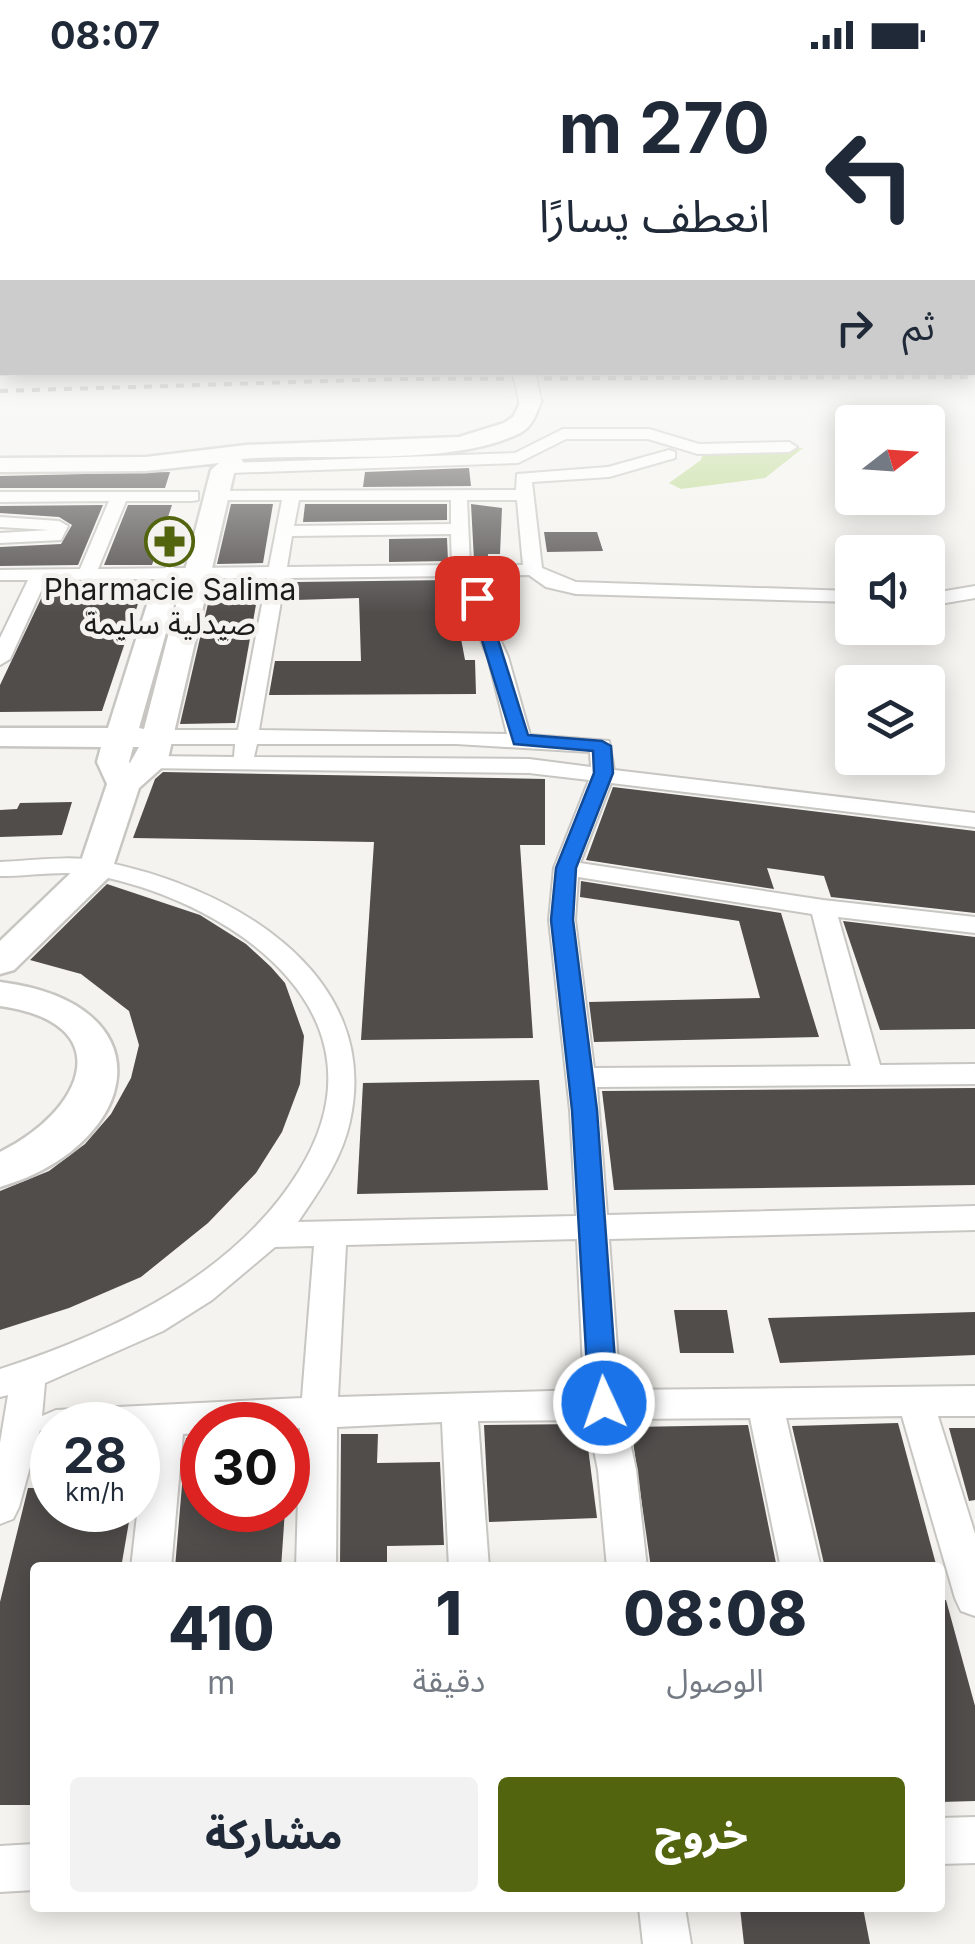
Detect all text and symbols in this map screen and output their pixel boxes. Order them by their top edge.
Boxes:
text: 08:07 [50,12,160,58]
text: 270 m [559,85,770,170]
icon: left [805,110,935,240]
text: انعطف يسارًا [539,188,770,243]
icon: right [827,300,882,355]
text: ثم [902,303,935,349]
north arrow [835,405,945,515]
map controls [835,405,945,775]
pharmacy icon: Pharmacie Salima صيدلية سليمة [144,515,196,567]
button: sound [835,535,945,645]
pin [435,556,520,641]
place label: Pharmacie Salima صيدلية سليمة [44,571,296,641]
icon: arrive [450,571,505,626]
button: layers [835,665,945,775]
position arrow [552,1351,656,1455]
speed limit sign: 30 [180,1402,310,1532]
text: 28 [63,1425,127,1485]
text: km/h [65,1477,125,1507]
text: 1 [436,1577,462,1649]
text: 08:08 [623,1577,807,1649]
text: 410 [168,1592,275,1664]
text: دقيقة [412,1661,485,1700]
text: الوصول [667,1661,764,1700]
text: m [207,1663,235,1702]
button: مشاركة [70,1777,478,1892]
button: خروج [498,1777,905,1892]

